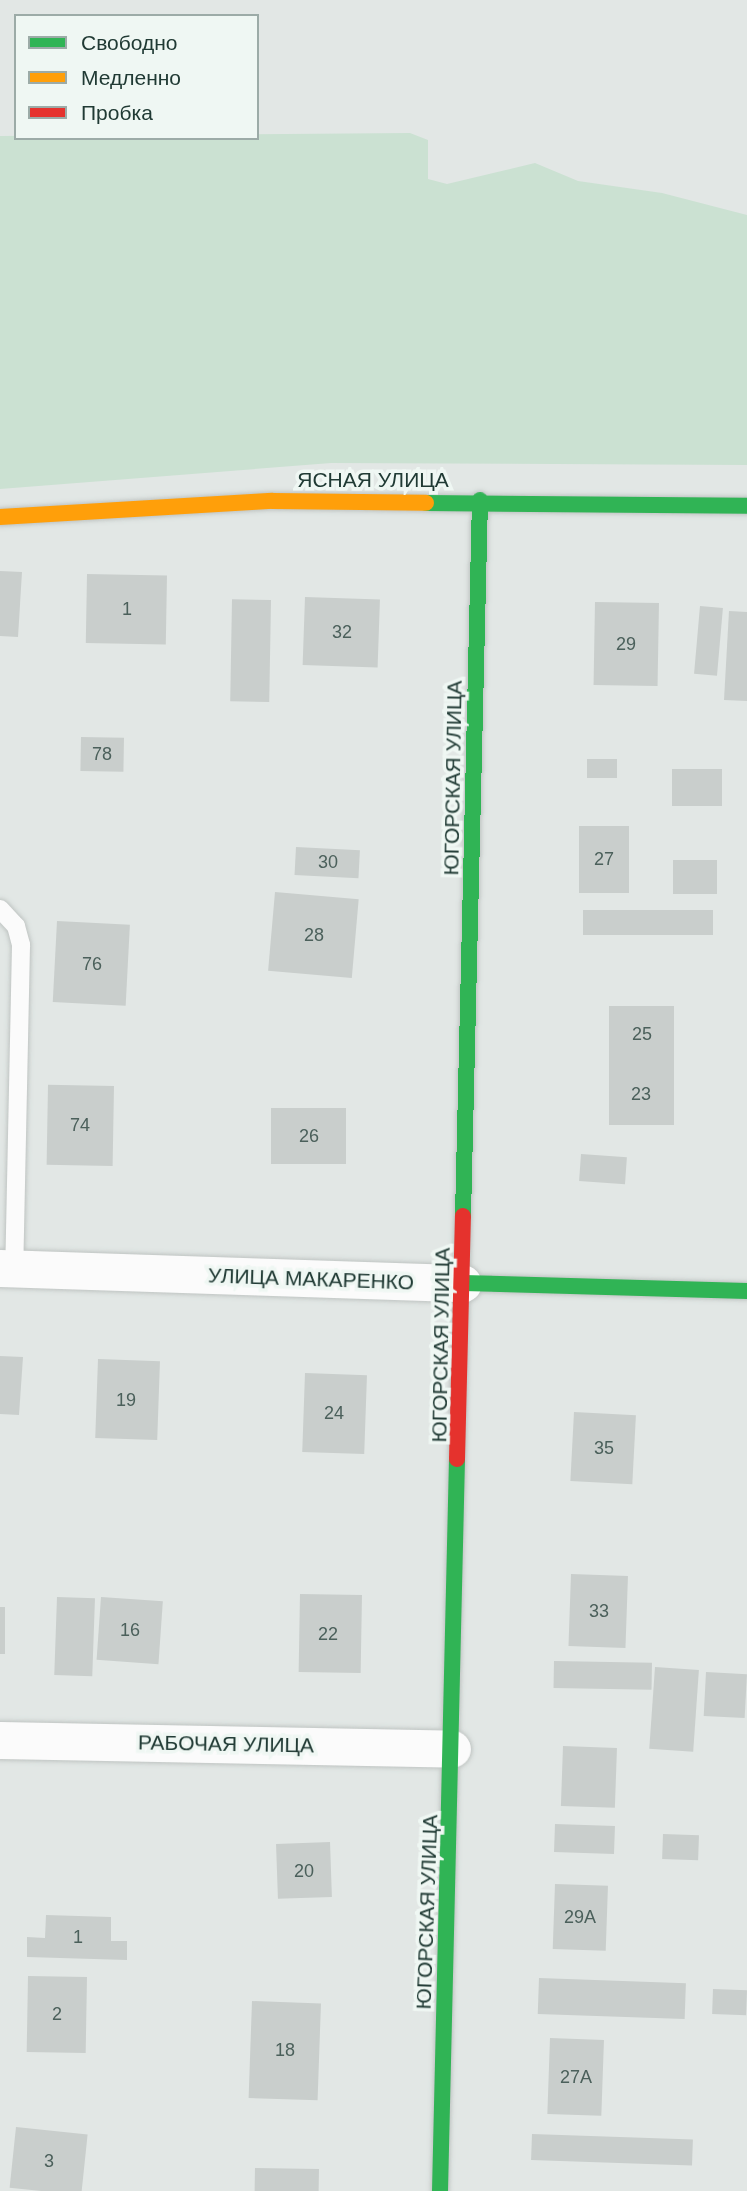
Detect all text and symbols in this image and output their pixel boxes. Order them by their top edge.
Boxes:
legend [14,14,259,140]
text: Свободно [81,31,178,54]
text: Медленно [81,66,181,89]
text: Пробка [81,101,153,124]
street label: ЯСНАЯ УЛИЦА [297,467,449,493]
house number: 1 [122,598,132,620]
house number: 32 [332,621,352,643]
house number: 29 [616,633,636,655]
street label: ЮГОРСКАЯ УЛИЦА [439,680,467,876]
house number: 78 [92,743,112,765]
house number: 27 [594,848,614,870]
house number: 30 [318,851,338,873]
house number: 28 [304,924,324,946]
house number: 76 [82,953,102,975]
house number: 25 [632,1023,652,1045]
house number: 23 [631,1083,651,1105]
house number: 74 [70,1114,90,1136]
house number: 26 [299,1125,319,1147]
street label: ЮГОРСКАЯ УЛИЦА [427,1247,455,1443]
street label: УЛИЦА МАКАРЕНКО [208,1263,414,1295]
house number: 19 [116,1389,136,1411]
house number: 24 [324,1402,344,1424]
house number: 35 [594,1437,614,1459]
house number: 33 [589,1600,609,1622]
house number: 16 [120,1619,140,1641]
house number: 22 [318,1623,338,1645]
street label: РАБОЧАЯ УЛИЦА [138,1730,314,1758]
street label: ЮГОРСКАЯ УЛИЦА [411,1814,443,2010]
house number: 20 [294,1860,314,1882]
house number: 29А [564,1906,596,1928]
house number: 1 [73,1926,83,1948]
house number: 2 [52,2003,62,2025]
house number: 18 [275,2039,295,2061]
house number: 27А [560,2066,592,2088]
house number: 3 [44,2150,54,2172]

